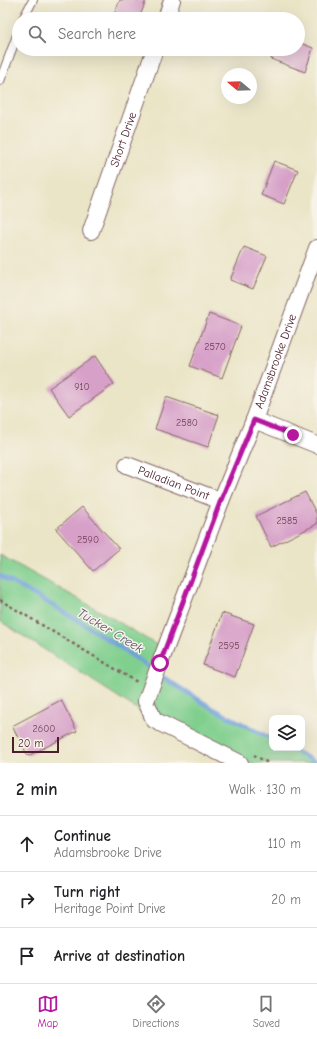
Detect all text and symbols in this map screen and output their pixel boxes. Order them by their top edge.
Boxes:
search box [12,12,305,56]
icon: search [26,23,48,45]
text: Search here [58,25,136,43]
north arrow [221,68,257,104]
street label: Short Drive [107,110,139,169]
street label: Adamsbrooke Drive [252,312,299,411]
house number: 2570 [204,341,226,353]
house number: 910 [74,381,90,393]
house number: 2580 [176,417,198,429]
route end [284,426,302,444]
street label: Palladian Point [136,463,212,503]
house number: 2585 [276,515,298,527]
house number: 2590 [77,534,99,546]
water label: Tucker Creek [75,605,147,656]
house number: 2595 [218,640,240,652]
route start [151,654,169,672]
map controls [269,715,305,751]
button: layers [269,715,305,751]
house number: 2600 [33,723,55,735]
scale bar [12,735,59,754]
text: 20 m [18,737,43,750]
text: 2 min [16,780,57,799]
text: Walk · 130 m [229,782,301,797]
text: Continue [54,827,111,845]
icon: ahead [16,833,38,855]
text: 110 m [268,836,301,851]
text: Adamsbrooke Drive [54,845,162,860]
text: Turn right [54,883,120,901]
icon: right [16,889,38,911]
text: 20 m [271,892,301,907]
text: Heritage Point Drive [54,901,166,916]
icon: arrive [16,945,38,967]
text: Arrive at destination [54,947,185,965]
tab: Map [37,993,59,1030]
tab: Directions [133,993,179,1030]
tab: Saved [253,993,280,1030]

